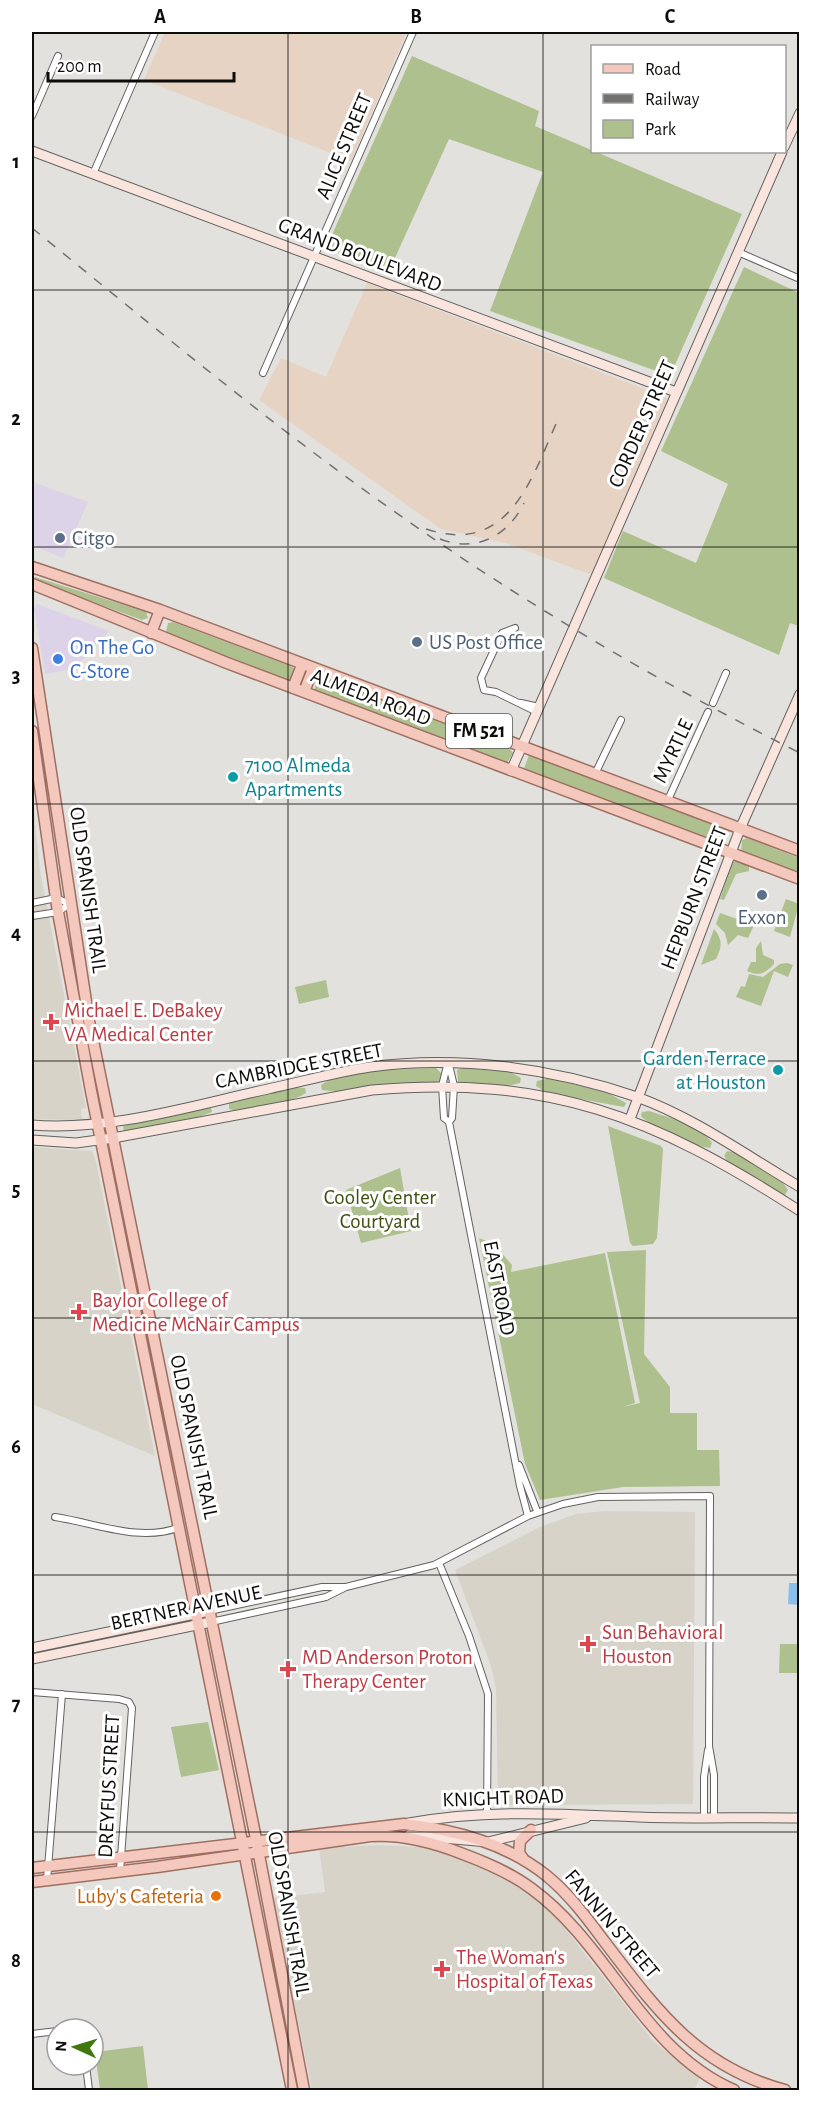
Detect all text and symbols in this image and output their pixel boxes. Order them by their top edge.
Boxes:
text: A [154,7,166,27]
text: B [410,7,422,27]
text: C [665,7,676,27]
scale bar [48,45,234,83]
legend [591,45,786,153]
text: 200 m [57,58,102,76]
text: Road [645,61,681,79]
street label: ALICE STREET [312,90,376,202]
text: Railway [645,91,700,109]
text: Park [645,121,677,139]
text: 1 [12,152,20,172]
street label: GRAND BOULEVARD [275,214,445,296]
street label: CORDER STREET [605,357,679,491]
text: 2 [11,409,21,429]
place label: Citgo [72,528,115,549]
marker: Citgo [53,531,67,545]
place label: US Post Office [429,632,543,653]
marker: US Post Office [410,635,424,649]
place label: On The Go C-Store [70,637,154,682]
marker: On The Go C-Store [51,652,65,666]
street label: ALMEDA ROAD [308,665,434,729]
text: 3 [12,666,20,686]
road number: FM 521 [446,714,512,748]
street label: MYRTLE [649,716,697,786]
place label: 7100 Almeda Apartments [245,755,351,800]
marker: 7100 Almeda Apartments [226,770,240,784]
street label: OLD SPANISH TRAIL [66,806,110,974]
street label: HEPBURN STREET [657,824,731,972]
marker: Exxon [755,888,769,902]
place label: Exxon [738,907,787,928]
text: 4 [11,923,21,943]
place label: Michael E. DeBakey VA Medical Center [64,1000,223,1045]
marker: Michael E. DeBakey VA Medical Center [42,1013,60,1031]
street label: CAMBRIDGE STREET [214,1039,384,1093]
place label: Garden Terrace at Houston [643,1048,766,1093]
marker: Garden Terrace at Houston [771,1063,785,1077]
text: 5 [12,1180,20,1200]
park label: Cooley Center Courtyard [324,1187,436,1232]
street label: EAST ROAD [480,1239,518,1337]
place label: Baylor College of Medicine McNair Campus [92,1290,300,1335]
marker: Baylor College of Medicine McNair Campus [70,1303,88,1321]
street label: OLD SPANISH TRAIL [166,1353,222,1521]
text: 6 [11,1437,21,1457]
street label: BERTNER AVENUE [109,1582,263,1634]
place label: Sun Behavioral Houston [602,1622,723,1667]
marker: Sun Behavioral Houston [579,1635,597,1653]
place label: MD Anderson Proton Therapy Center [302,1647,473,1692]
marker: MD Anderson Proton Therapy Center [279,1660,297,1678]
text: 7 [12,1694,21,1714]
street label: DREYFUS STREET [95,1713,123,1859]
street label: KNIGHT ROAD [442,1785,564,1811]
street label: OLD SPANISH TRAIL [264,1830,314,1998]
street label: FANNIN STREET [561,1866,663,1982]
place label: Luby's Cafeteria [77,1886,204,1907]
marker: Luby's Cafeteria [209,1889,223,1903]
place label: The Woman's Hospital of Texas [456,1947,593,1992]
text: 8 [11,1951,21,1971]
marker: The Woman's Hospital of Texas [433,1960,451,1978]
north arrow [45,2017,105,2077]
text: N [53,2040,69,2052]

